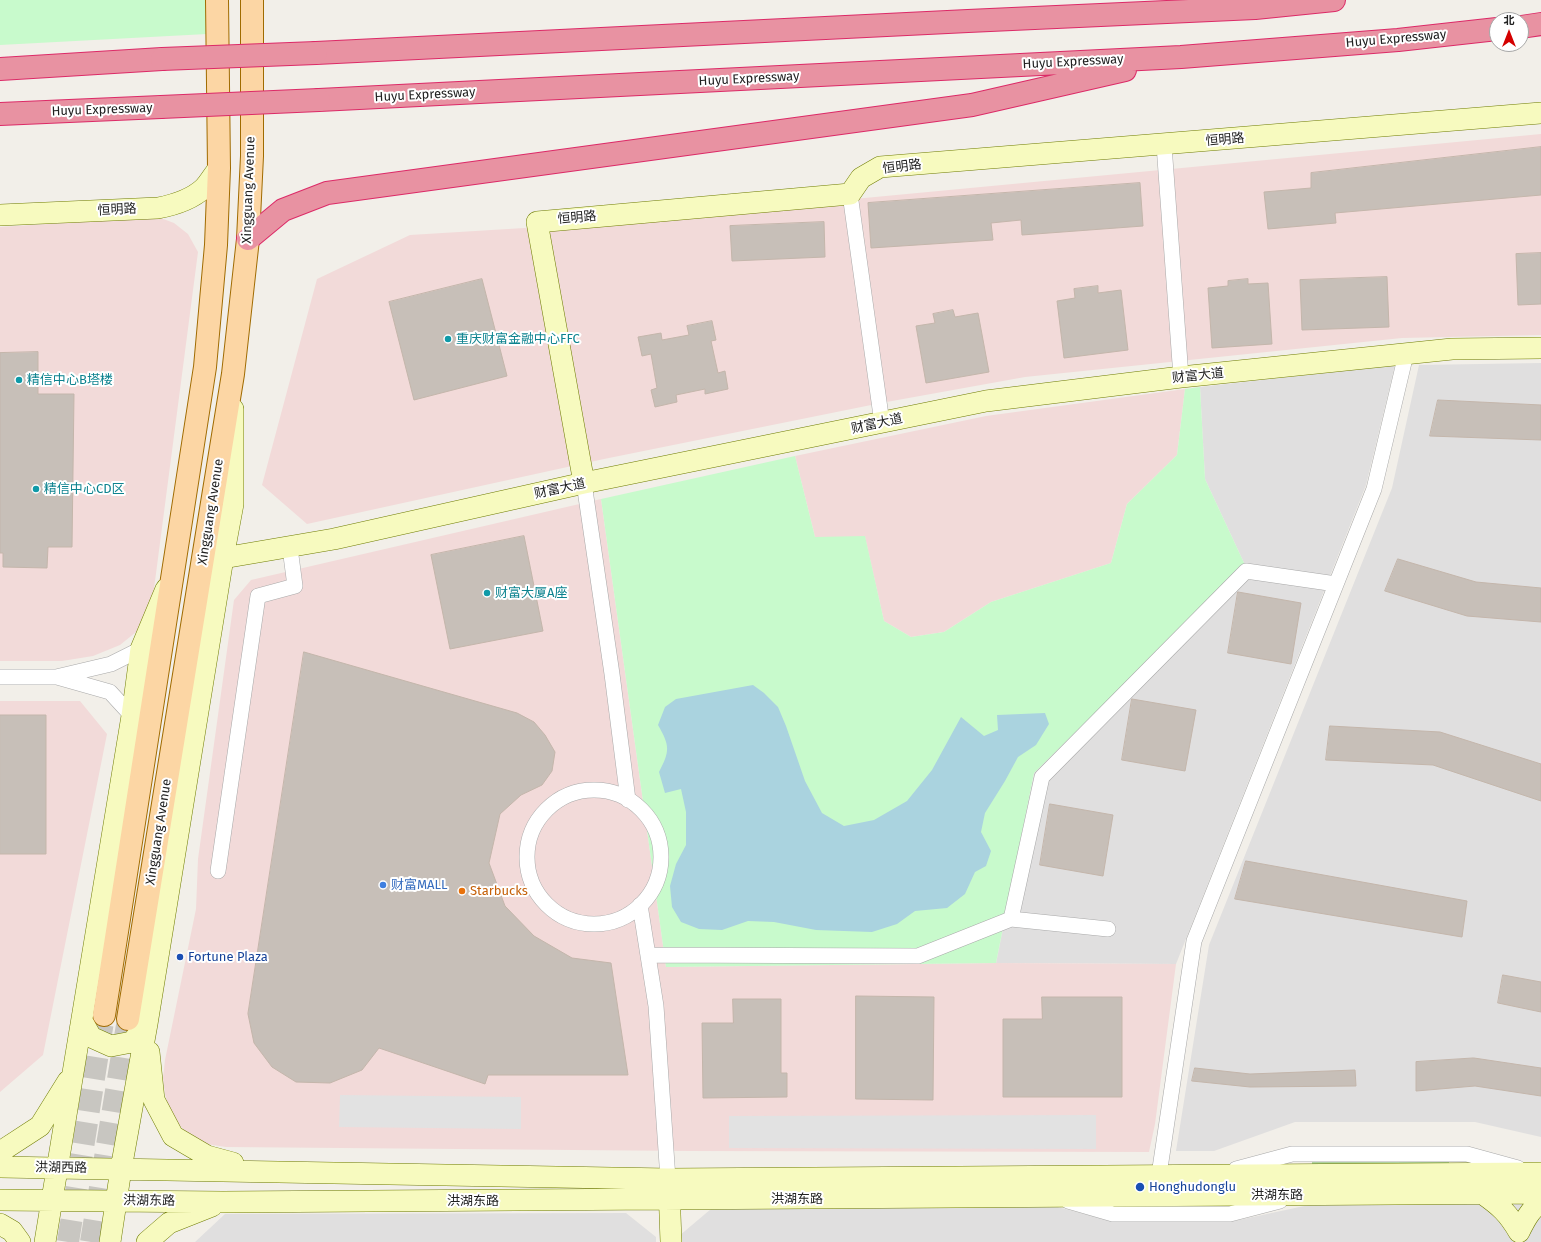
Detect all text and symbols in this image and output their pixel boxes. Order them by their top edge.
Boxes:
north arrow [1489,12,1529,52]
text: 北 [1504,14,1515,27]
street label: Huyu Expressway [1345,27,1447,51]
street label: Huyu Expressway [1022,52,1124,72]
street label: Huyu Expressway [698,69,800,89]
street label: Huyu Expressway [374,85,476,105]
street label: Huyu Expressway [51,100,153,120]
street label: 恒明路 [1205,131,1245,149]
street label: Xingguang Avenue [239,136,259,244]
street label: 恒明路 [882,157,922,177]
street label: 恒明路 [97,201,137,219]
street label: 恒明路 [557,209,597,227]
place label: 重庆财富金融中心FFC [456,331,580,347]
marker: 重庆财富金融中心FFC [443,334,453,344]
street label: 财富大道 [1171,366,1225,386]
place label: 精信中心B塔楼 [27,372,113,388]
marker: 精信中心B塔楼 [14,375,24,385]
street label: 财富大道 [850,411,904,437]
street label: Xingguang Avenue [195,458,227,566]
street label: 财富大道 [533,476,587,502]
place label: 精信中心CD区 [44,481,125,497]
marker: 精信中心CD区 [31,484,41,494]
place label: 财富大厦A座 [495,585,567,601]
marker: 财富大厦A座 [482,588,492,598]
street label: Xingguang Avenue [143,778,175,886]
place label: 财富MALL [391,877,448,893]
marker: 财富MALL [378,880,388,890]
place label: Starbucks [470,883,528,899]
marker: Starbucks [457,886,467,896]
place label: Fortune Plaza [188,949,268,965]
marker: Fortune Plaza [175,952,185,962]
street label: 洪湖西路 [35,1160,87,1176]
place label: Honghudonglu [1149,1179,1236,1195]
marker: Honghudonglu [1134,1181,1146,1193]
street label: 洪湖东路 [1251,1187,1303,1203]
street label: 洪湖东路 [771,1191,823,1207]
street label: 洪湖东路 [123,1193,175,1209]
street label: 洪湖东路 [447,1193,499,1209]

